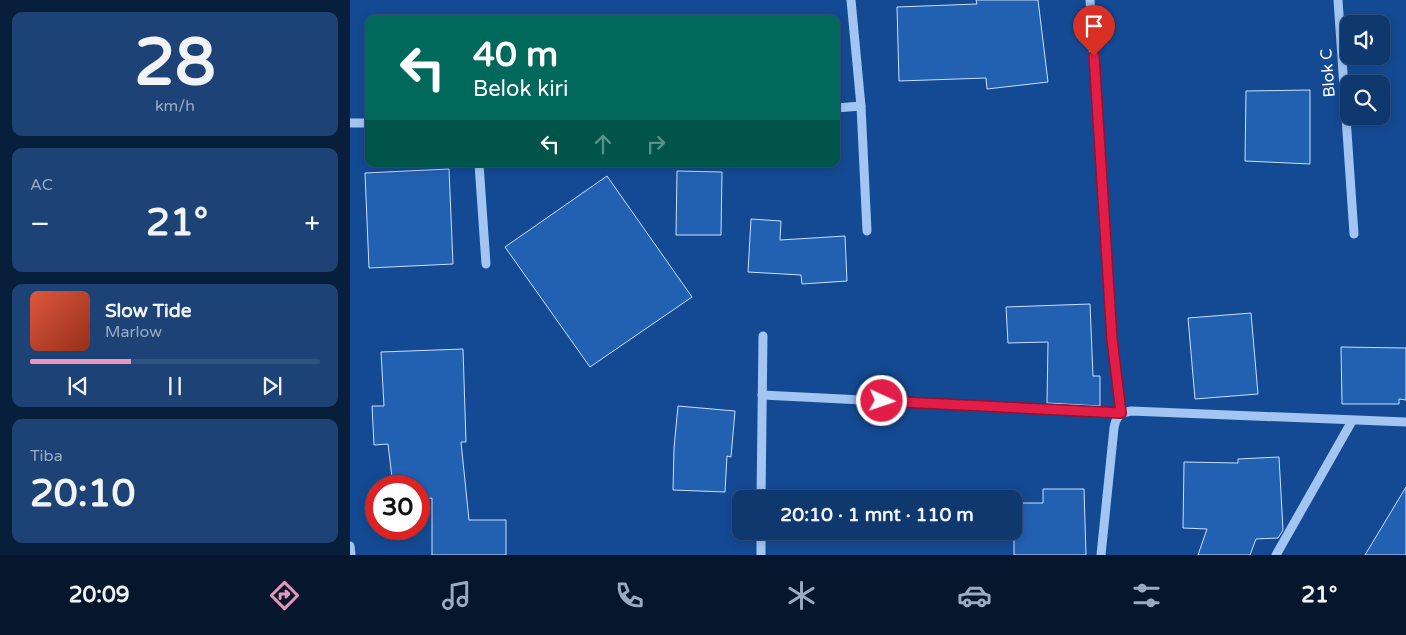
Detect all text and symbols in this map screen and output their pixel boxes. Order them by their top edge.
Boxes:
pin [1073,5,1115,56]
icon: arrive [1080,12,1108,40]
map controls [1340,15,1390,125]
button: sound [1340,15,1390,65]
text: 28 [134,24,216,103]
text: 40 m [473,34,558,76]
icon: left [390,35,455,100]
street label: Blok C [1316,48,1340,98]
button: search [1340,75,1390,125]
text: Belok kiri [473,76,569,102]
text: km/h [155,96,195,116]
icon: left [536,130,564,158]
icon: ahead [589,130,617,158]
icon: right [642,130,670,158]
text: AC [30,175,53,195]
text: 21° [146,200,208,246]
text: − [30,207,50,241]
text: + [304,207,320,241]
text: Slow Tide [105,300,192,322]
text: Marlow [105,322,162,342]
icon: previous [64,372,92,400]
icon: pause [161,372,189,400]
icon: next [258,372,286,400]
position arrow [855,374,907,426]
text: Tiba [30,446,63,466]
text: 20:10 [30,471,135,517]
speed limit sign: 30 [365,475,430,540]
text: 20:10 · 1 mnt · 110 m [780,504,974,526]
icon: directions [267,578,302,613]
icon: music [439,578,474,613]
icon: phone [612,578,647,613]
icon: climate [784,578,819,613]
icon: car [957,578,992,613]
icon: filters [1129,578,1164,613]
text: 20:09 [69,582,130,608]
text: 21° [1301,582,1337,608]

